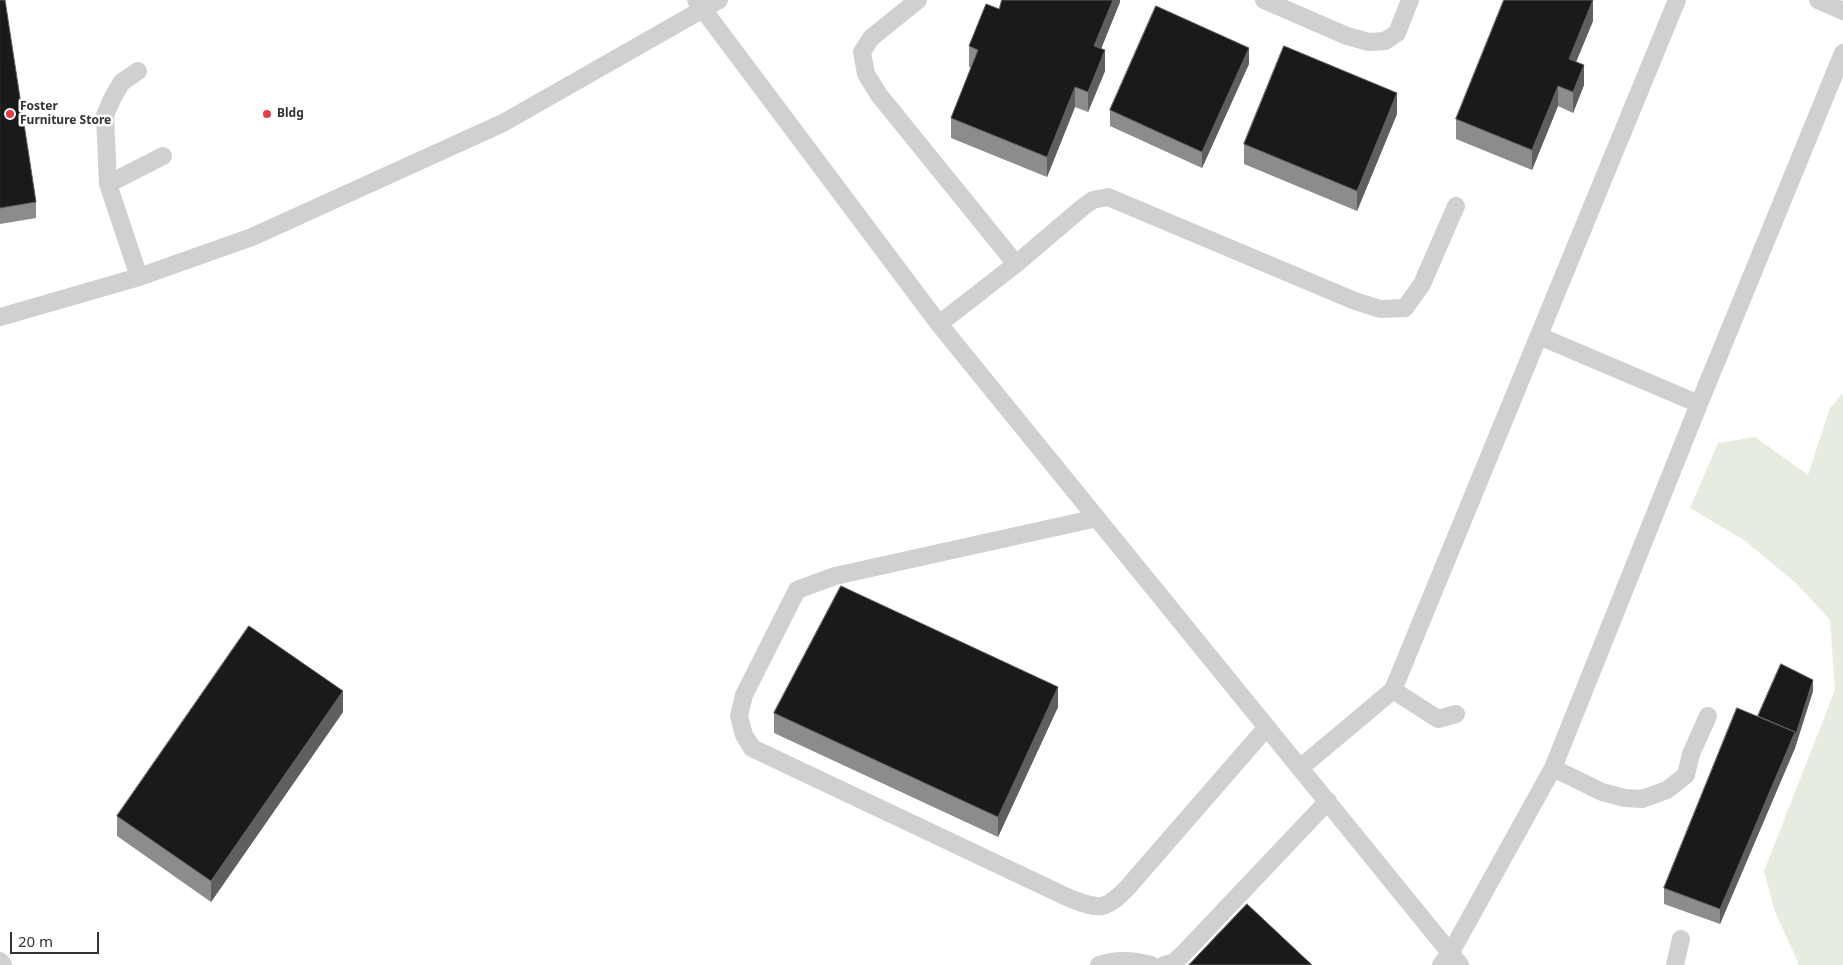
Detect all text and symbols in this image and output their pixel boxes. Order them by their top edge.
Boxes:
place label: Foster Furniture Store [20,100,111,128]
place label: Bldg [277,107,304,121]
marker: Foster Furniture Store [4,108,16,120]
marker: Bldg [261,108,273,120]
scale bar [12,922,101,954]
text: 20 m [18,931,53,951]

